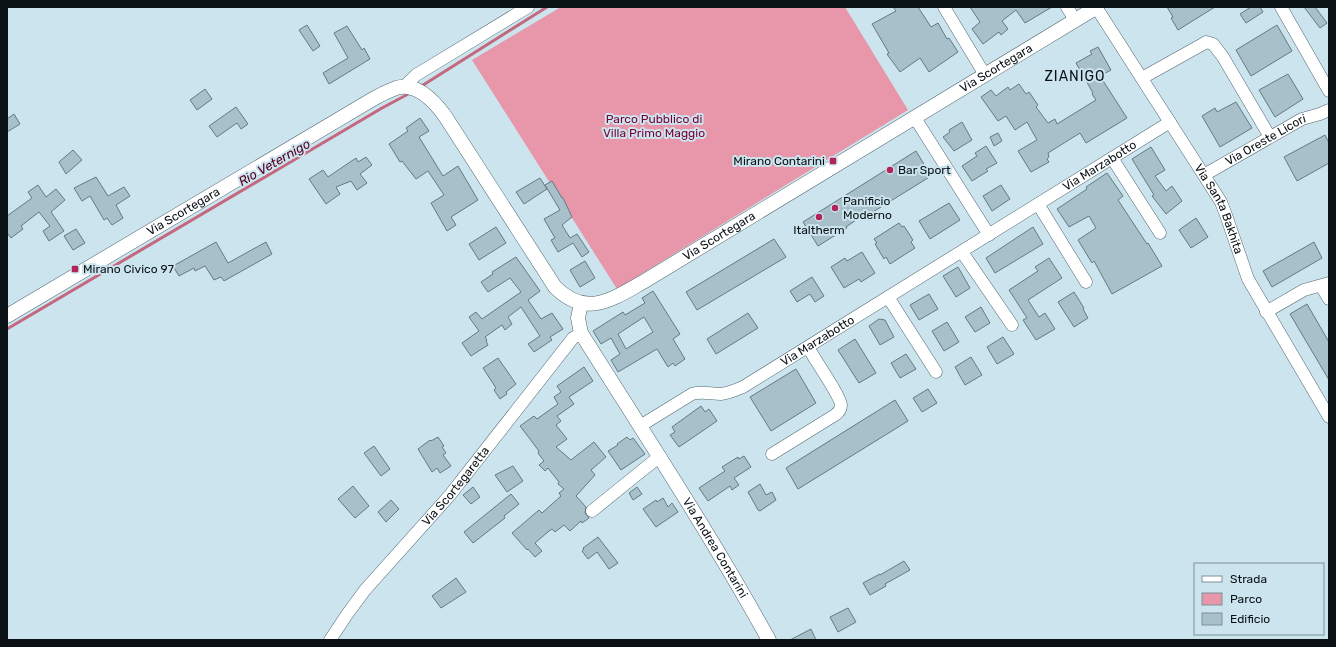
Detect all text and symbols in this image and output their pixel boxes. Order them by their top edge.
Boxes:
street label: Via Scortegara [957,41,1035,95]
district label: ZIANIGO [1044,68,1106,85]
street label: Via Oreste Licori [1223,111,1307,168]
park label: Parco Pubblico di Villa Primo Maggio [603,112,705,140]
water label: Rio Veternigo [236,136,313,190]
street label: Via Marzabotto [1060,138,1139,194]
place label: Mirano Contarini [733,154,825,168]
marker: Mirano Contarini [828,156,838,166]
street label: Via Santa Bakhita [1191,161,1246,256]
place label: Bar Sport [898,163,951,177]
marker: Bar Sport [885,165,895,175]
street label: Via Scortegara [144,184,222,238]
place label: Panificio Moderno [843,194,892,222]
marker: Panificio Moderno [830,203,840,213]
street label: Via Scortegara [680,209,758,263]
marker: Italtherm [814,212,824,222]
place label: Italtherm [793,223,845,237]
place label: Mirano Civico 97 [83,262,174,276]
marker: Mirano Civico 97 [70,264,80,274]
street label: Via Marzabotto [778,313,857,369]
street label: Via Scortegaretta [419,444,492,528]
street label: Via Andrea Contarini [680,495,751,601]
legend [1194,563,1324,635]
text: Strada [1230,572,1267,586]
text: Parco [1230,592,1262,606]
text: Edificio [1230,612,1270,626]

